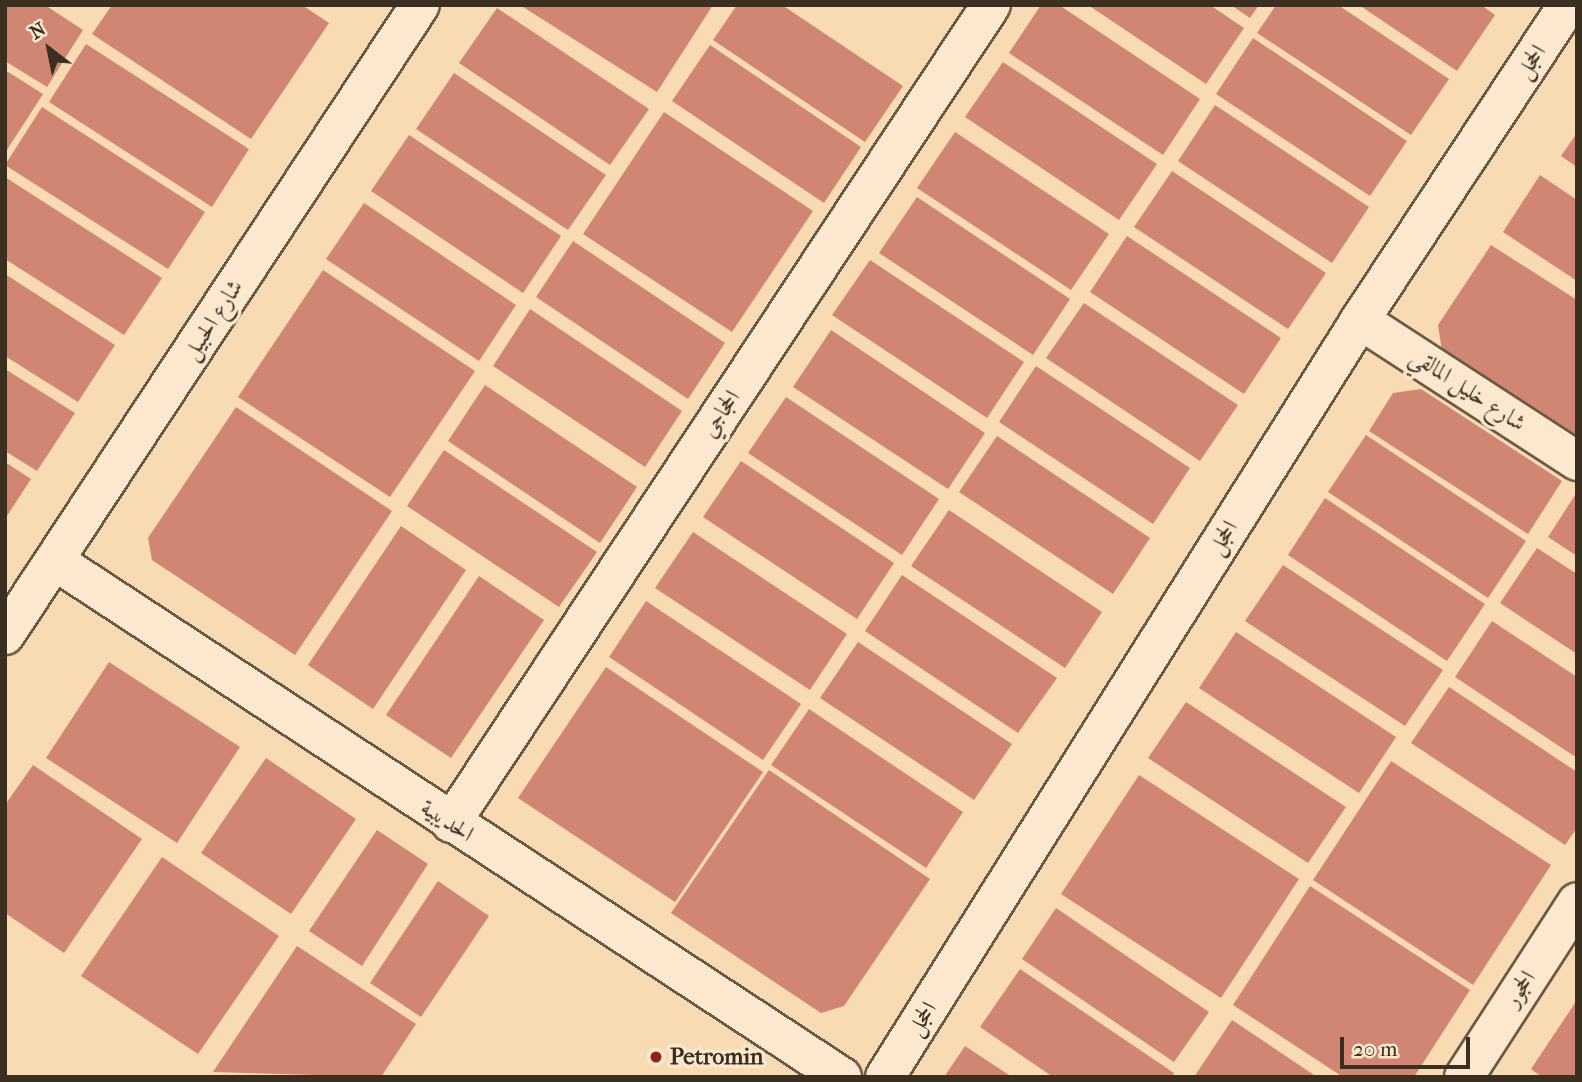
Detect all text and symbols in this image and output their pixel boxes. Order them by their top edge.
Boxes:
north arrow [14,14,84,84]
text: N [26,18,50,44]
street label: الحجل [1510,40,1552,84]
street label: شارع الحبيل [177,275,249,365]
street label: شارع خليل المالقي [1405,343,1531,437]
street label: الحجاجي [696,385,746,443]
street label: الحجل [1202,516,1244,560]
street label: الحديبية [415,794,479,848]
street label: الحجور [1498,966,1542,1012]
street label: الحجل [901,997,943,1041]
scale bar [1344,1023,1474,1066]
text: 20 m [1353,1037,1397,1061]
place label: Petromin [670,1043,763,1071]
marker: Petromin [648,1049,664,1065]

